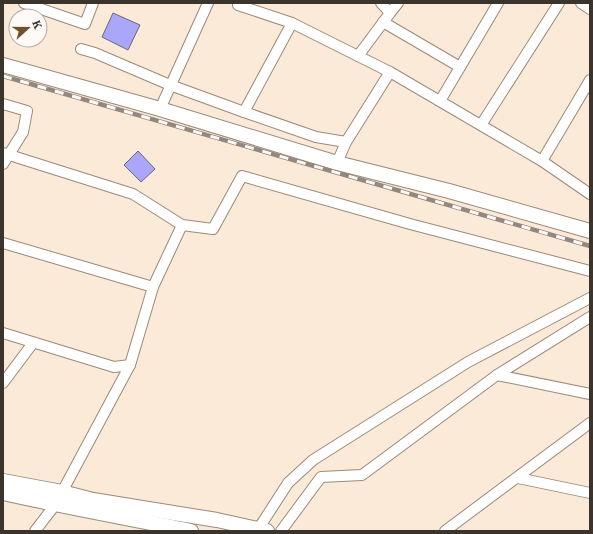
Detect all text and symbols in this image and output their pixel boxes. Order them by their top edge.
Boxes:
north arrow [8,8,48,48]
text: K [29,18,46,31]

